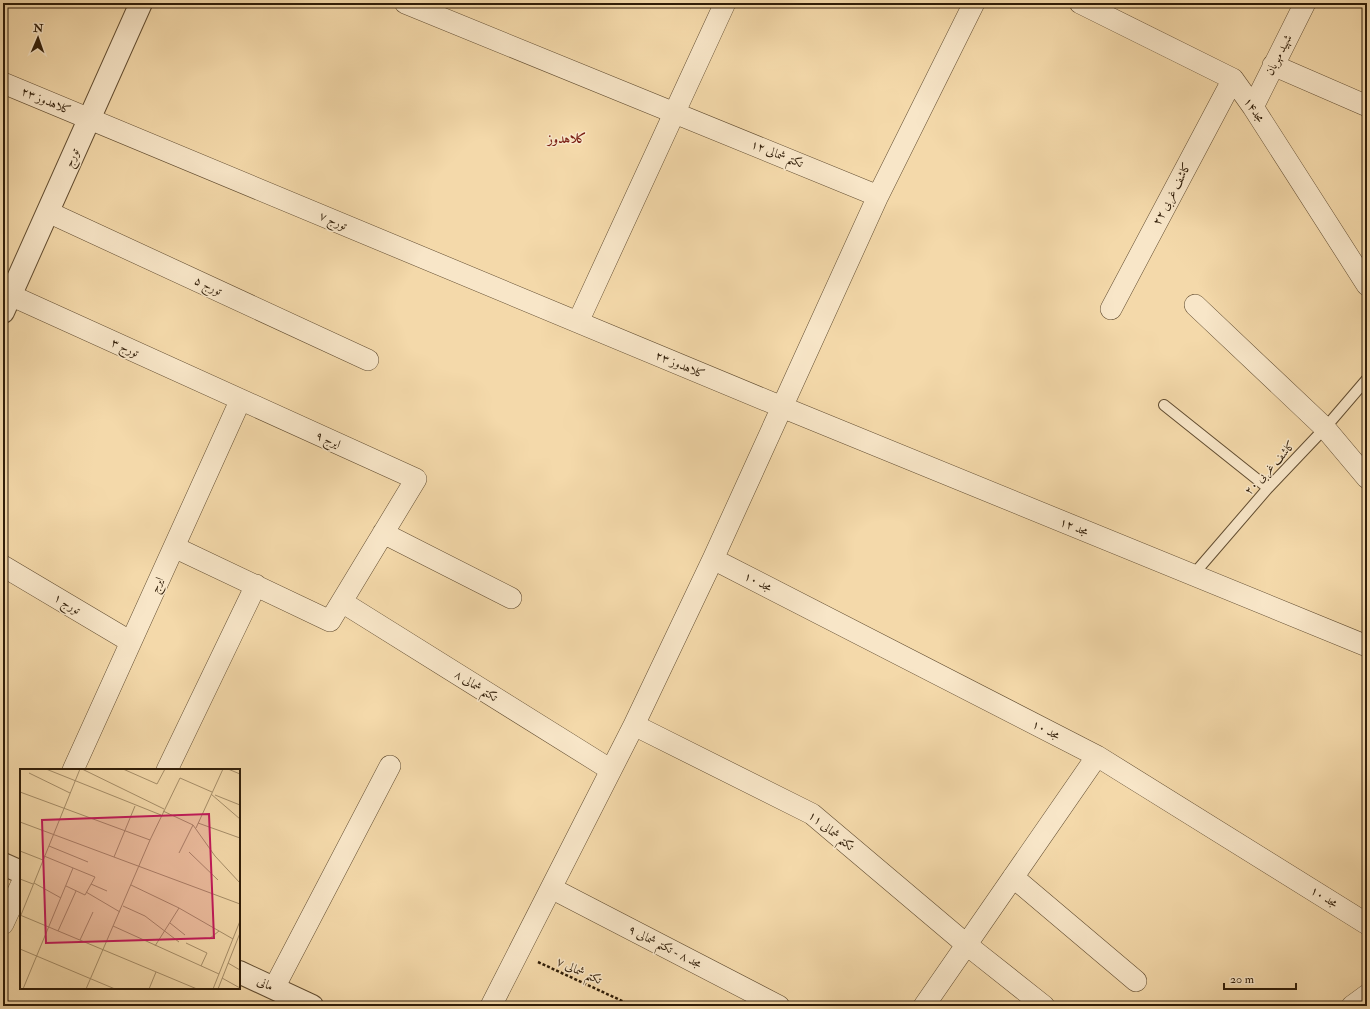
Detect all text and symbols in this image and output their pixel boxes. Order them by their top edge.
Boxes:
north arrow [18,18,58,58]
text: N [32,22,45,35]
street label: شهید مهربان [1262,32,1296,78]
street label: کلاهدوز ۲۳ [19,84,73,118]
street label: مجد۱۴ [1240,95,1268,126]
district label: کلاهدوز [546,131,586,147]
street label: تکتم شمالی ۱۲ [747,137,806,175]
street label: تورج [61,146,86,171]
street label: کاشف غربی ۲۲ [1149,160,1196,228]
street label: تورج ۷ [316,208,350,237]
street label: تورج ۵ [191,273,225,302]
street label: تورج ۳ [108,335,142,364]
street label: کلاهدوز ۲۳ [653,348,707,382]
street label: ایرج ۹ [312,428,343,455]
street label: کاشف غربی ۲۰ [1241,438,1300,499]
street label: مجد ۱۲ [1058,515,1091,540]
street label: مجد ۱۰ [741,569,775,596]
street label: ایرج [147,574,170,597]
street label: تورج ۱ [49,590,84,621]
street label: تکتم شمالی ۸ [450,667,501,709]
street label: مجد ۱۰ [1029,717,1063,744]
inset map [20,769,240,989]
street label: تکتم شمالی ۱۱ [802,808,858,858]
street label: مجد ۱۰ [1308,883,1341,912]
street label: مجد ۸ - تکتم شمالی ۹ [624,922,705,976]
street label: تکتم شمالی ۷ [552,954,605,992]
scale bar [1224,965,1296,991]
text: 20 m [1230,972,1255,987]
street label: مانی [254,974,276,994]

